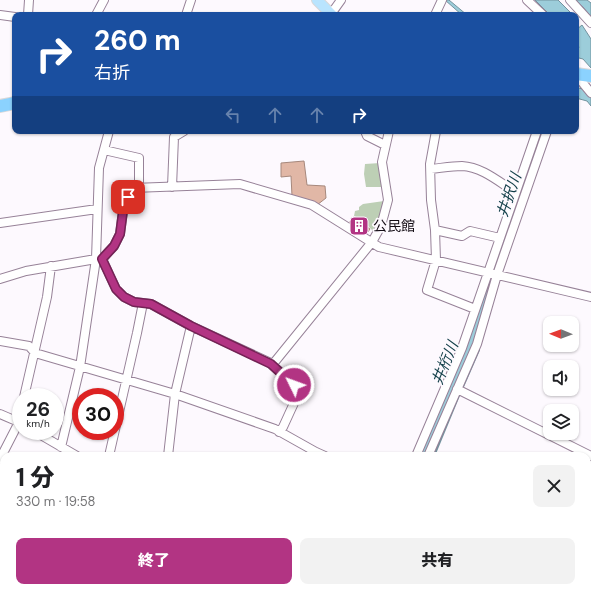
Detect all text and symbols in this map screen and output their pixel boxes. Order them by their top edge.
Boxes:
text: 260 m [94,22,181,59]
icon: right [28,28,80,80]
text: 右折 [94,61,130,85]
icon: left [222,104,244,126]
icon: ahead [264,104,286,126]
icon: ahead [306,104,328,126]
icon: right [348,104,370,126]
water label: 井択川 [492,169,526,220]
pin [111,180,145,214]
icon: arrive [117,186,139,208]
building icon: 公民館 [348,215,370,237]
place label: 公民館 [373,217,415,235]
north arrow [543,316,579,352]
map controls [543,316,579,440]
water label: 井桁川 [427,337,463,388]
button: sound [543,360,579,396]
position arrow [273,364,315,406]
speed limit sign: 30 [72,388,124,440]
text: 26 [26,396,50,422]
button: layers [543,404,579,440]
text: km/h [26,417,50,430]
text: 1 分 [16,462,54,493]
button: close [533,465,575,507]
text: 330 m · 19:58 [16,493,95,510]
button: 終了 [16,538,292,584]
button: 共有 [300,538,575,584]

